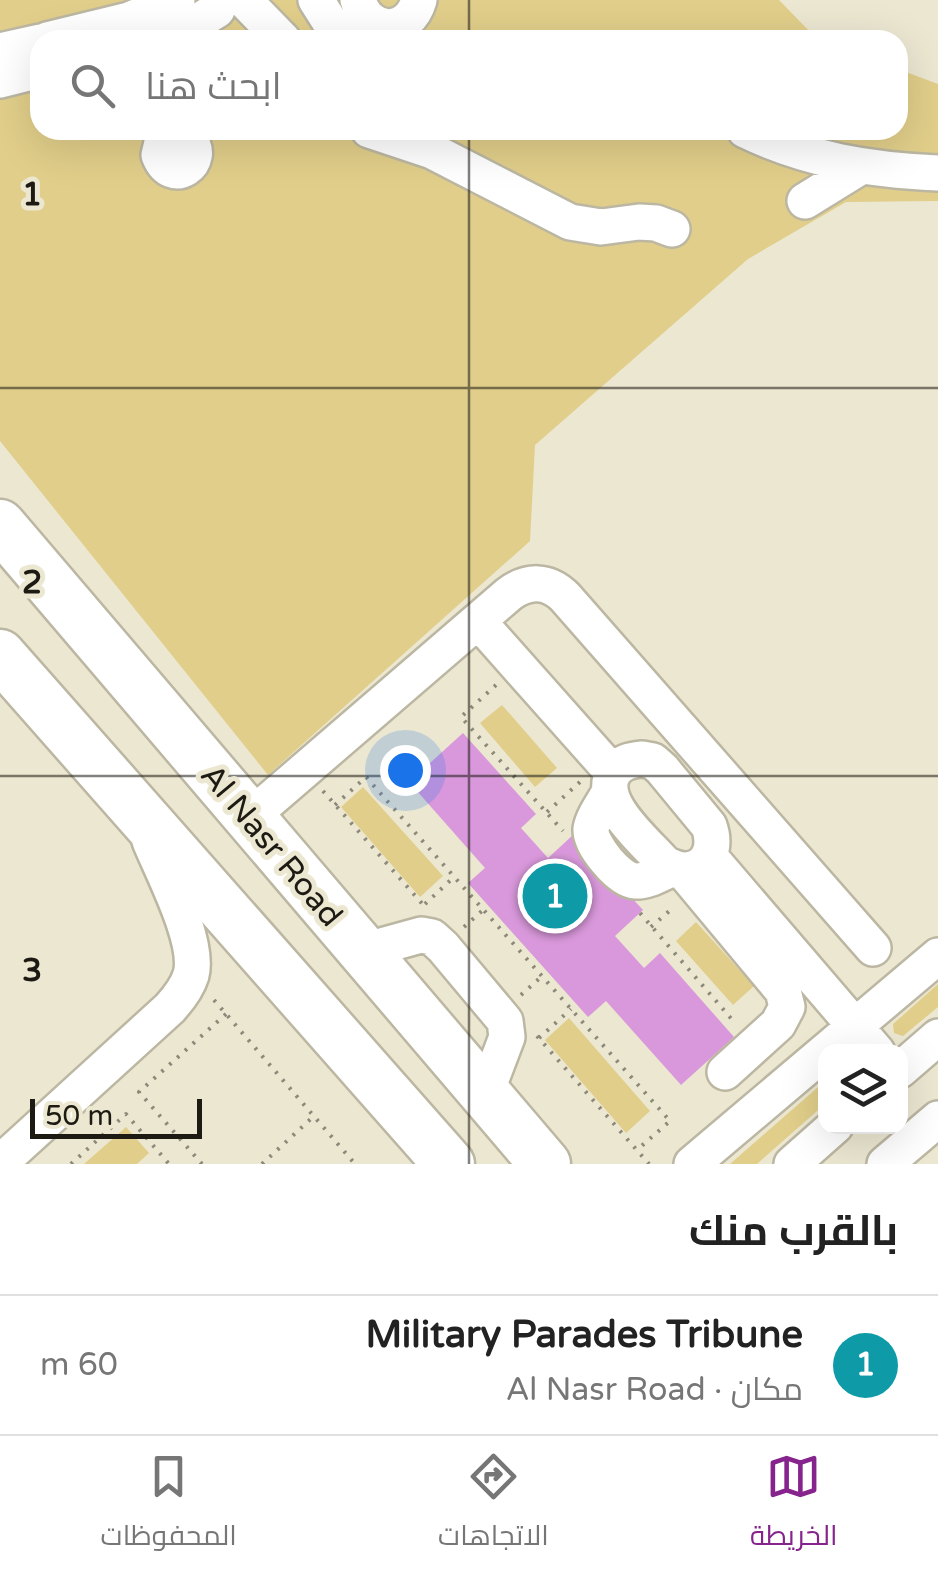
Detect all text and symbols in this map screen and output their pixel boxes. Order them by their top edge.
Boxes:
search box [30,30,908,140]
icon: search [65,58,120,113]
text: ابحث هنا [145,64,282,110]
text: 1 [22,176,42,214]
text: 2 [22,564,42,602]
your location [380,745,431,796]
street label: Al Nasr Road [192,757,350,934]
pin: 1 [522,858,588,934]
text: 3 [22,952,42,990]
map controls [818,1044,908,1134]
button: layers [818,1044,908,1134]
scale bar [30,1094,202,1138]
text: 50 m [45,1099,113,1133]
text: بالقرب منك [689,1206,898,1257]
text: Military Parades Tribune [366,1312,803,1358]
text: 60 m [40,1346,118,1384]
text: 1 [855,1346,876,1384]
text: مكان · Al Nasr Road [506,1371,803,1409]
tab: المحفوظات [101,1449,237,1561]
tab: الاتجاهات [438,1449,549,1561]
tab: الخريطة [750,1449,837,1561]

